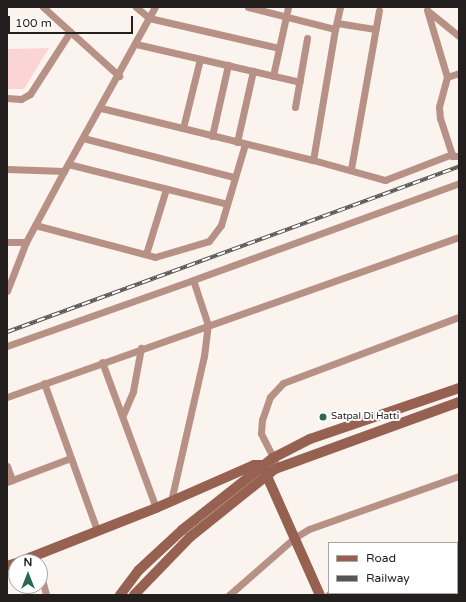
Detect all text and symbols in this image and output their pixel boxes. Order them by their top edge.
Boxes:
scale bar [10,8,135,34]
text: 100 m [15,16,52,30]
place label: Satpal Di Hatti [331,411,399,423]
marker: Satpal Di Hatti [318,412,328,422]
legend [328,542,458,594]
text: Road [366,551,396,565]
north arrow [8,554,48,594]
text: N [24,556,32,569]
text: Railway [366,571,410,585]

